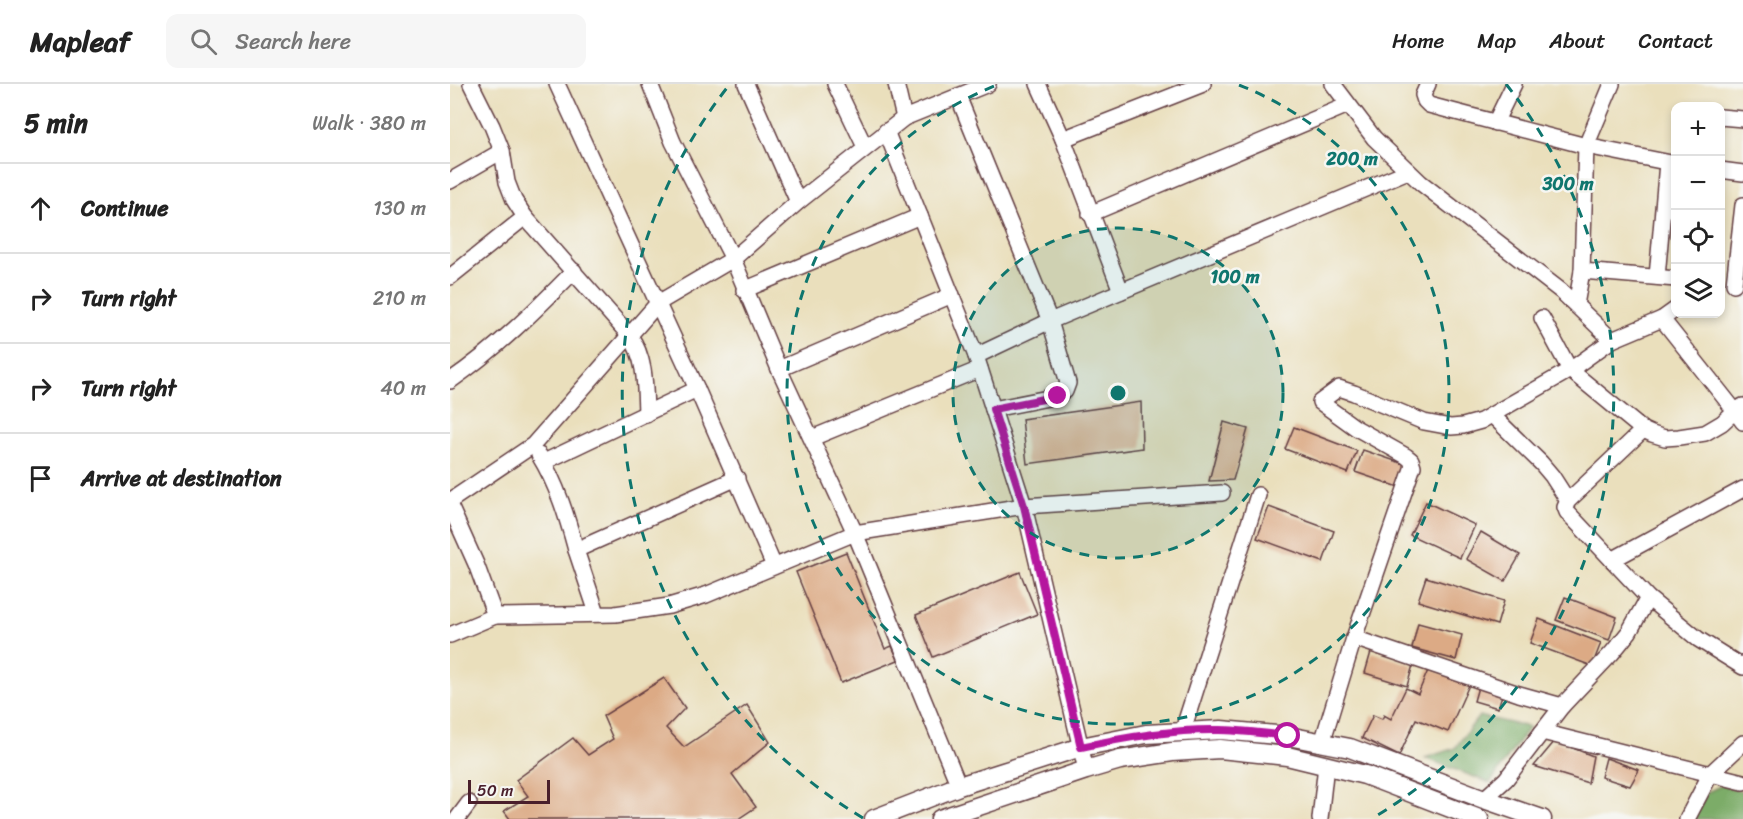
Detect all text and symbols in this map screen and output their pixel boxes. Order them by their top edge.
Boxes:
search box [166,14,586,68]
text: Mapleaf [30,17,130,66]
text: Search here [235,22,351,61]
text: Home [1392,22,1444,60]
text: Map [1477,22,1516,60]
text: About [1549,22,1606,60]
text: Contact [1639,22,1713,60]
icon: search [187,25,220,58]
text: 5 min [24,100,88,146]
map controls [1671,102,1725,318]
button: + [1671,102,1725,156]
text: Walk · 380 m [312,106,426,141]
text: 200 m [1325,143,1378,175]
button: − [1671,156,1725,210]
text: 300 m [1541,168,1594,200]
text: Continue [81,189,169,228]
text: 130 m [373,191,426,226]
icon: ahead [24,192,57,225]
button: locate [1671,210,1725,264]
text: 100 m [1211,261,1260,293]
button: layers [1671,264,1725,318]
text: Turn right [81,279,176,318]
text: 210 m [373,281,426,316]
icon: right [24,282,57,315]
text: Turn right [81,369,176,408]
text: 40 m [380,371,426,406]
icon: right [24,372,57,405]
route end [1044,382,1070,408]
centre of rings [1108,383,1128,403]
text: Arrive at destination [81,459,282,498]
icon: arrive [24,462,57,495]
route start [1274,722,1300,748]
text: 50 m [477,776,513,805]
scale bar [468,777,550,804]

